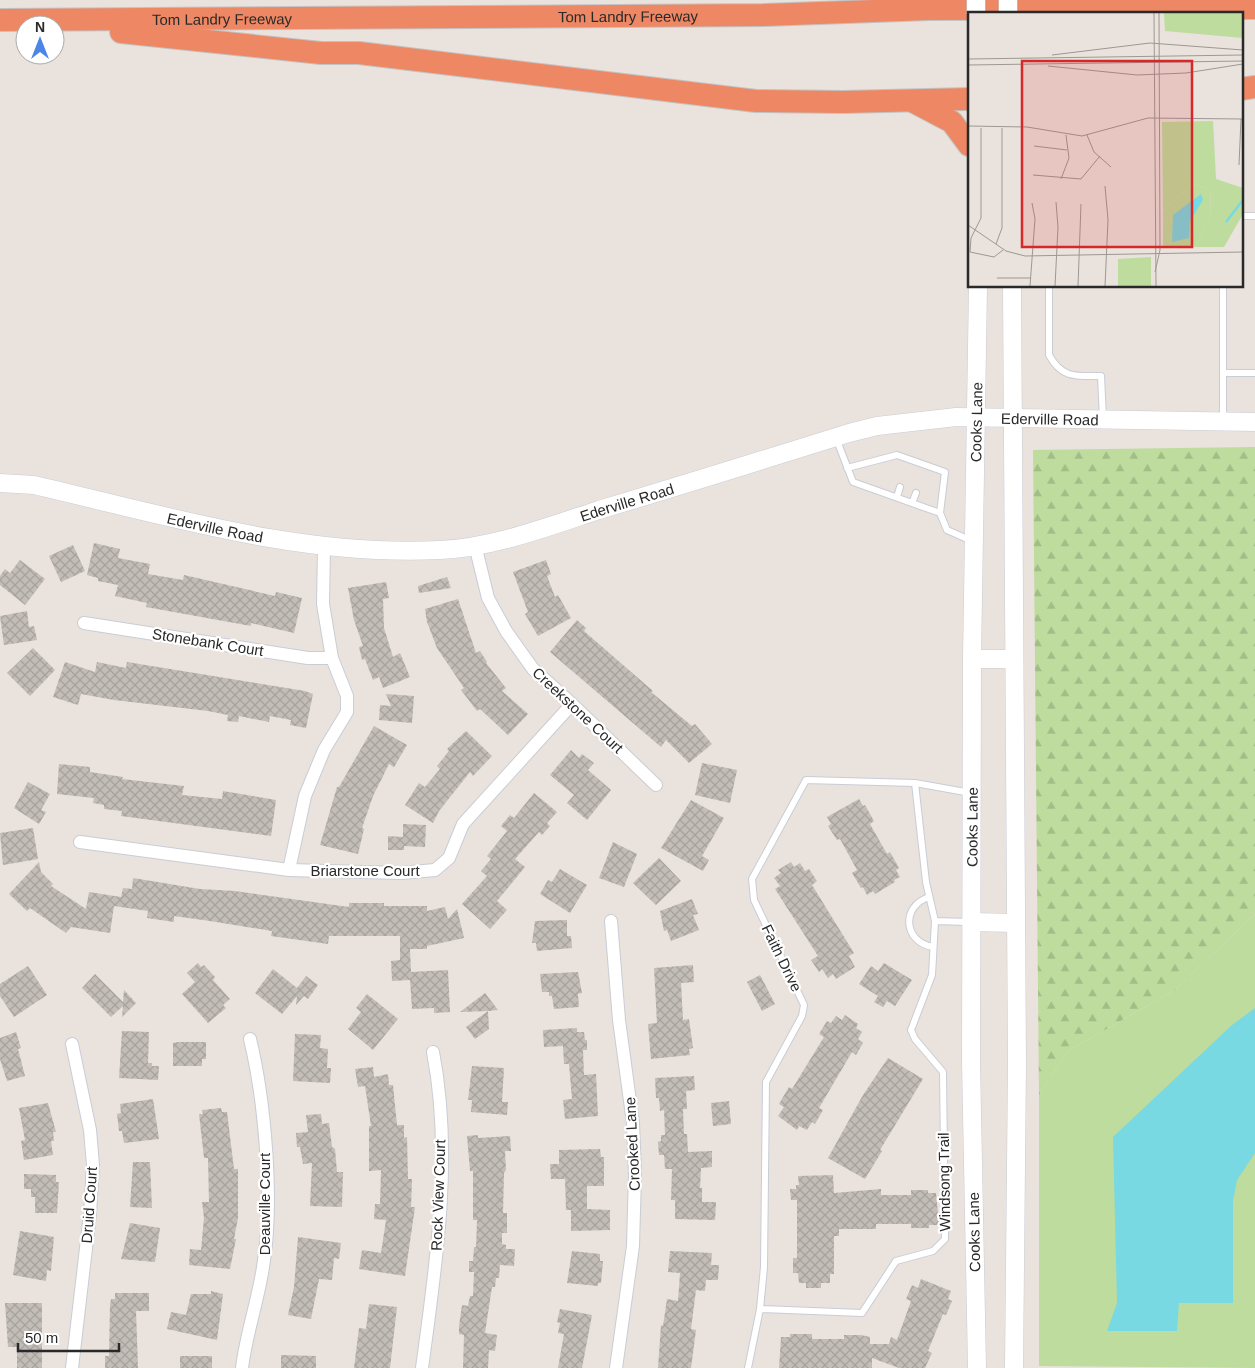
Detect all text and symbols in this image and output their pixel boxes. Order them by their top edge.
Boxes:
street label: Tom Landry Freeway [558,7,699,25]
street label: Tom Landry Freeway [152,10,293,28]
inset map [968,12,1242,288]
north arrow [15,15,65,65]
text: N [35,19,45,35]
street label: Cooks Lane [967,382,985,462]
street label: Ederville Road [1001,409,1099,428]
street label: Ederville Road [578,479,676,524]
street label: Ederville Road [165,509,264,545]
street label: Stonebank Court [151,625,266,659]
street label: Creekstone Court [529,664,627,757]
street label: Cooks Lane [963,787,980,867]
street label: Briarstone Court [310,862,420,879]
street label: Faith Drive [758,922,806,994]
street label: Crooked Lane [621,1097,643,1191]
street label: Windsong Trail [935,1132,953,1232]
street label: Rock View Court [428,1138,448,1251]
street label: Deauville Court [256,1152,273,1255]
street label: Druid Court [78,1165,100,1244]
street label: Cooks Lane [965,1192,983,1272]
scale bar [18,1320,119,1352]
text: 50 m [25,1329,58,1346]

